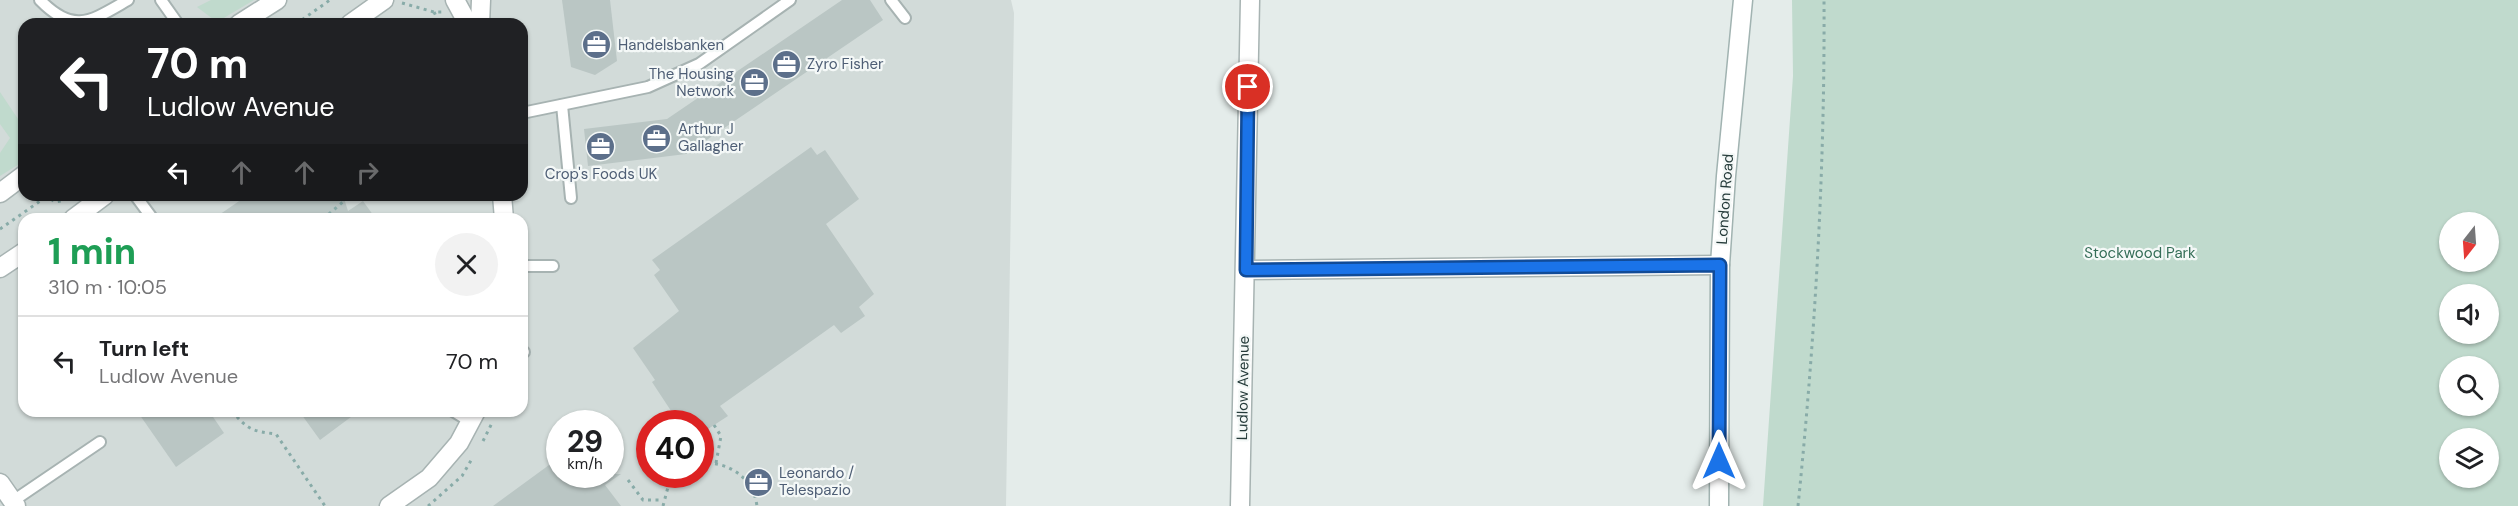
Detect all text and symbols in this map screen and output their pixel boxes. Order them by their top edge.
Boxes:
office icon: Handelsbanken [581,29,613,61]
place label: Handelsbanken [618,35,724,55]
text: 70 m [147,36,248,91]
icon: left [48,42,126,120]
office icon: Zyro Fisher [770,48,802,80]
place label: Zyro Fisher [807,54,884,74]
pin [1222,61,1273,112]
place label: The Housing Network [649,64,734,101]
office icon: The Housing Network [739,67,771,99]
icon: arrive [1231,70,1264,103]
text: Ludlow Avenue [147,89,335,124]
place label: Arthur J Gallagher [678,119,744,156]
office icon: Arthur J Gallagher [641,122,673,154]
office icon: Crop's Foods UK [585,131,617,163]
street label: London Road [1712,153,1738,245]
icon: left [162,156,195,189]
icon: ahead [225,156,258,189]
icon: ahead [288,156,321,189]
icon: right [351,156,384,189]
place label: Crop's Foods UK [545,164,658,184]
north arrow [2439,212,2499,272]
map controls [2439,212,2499,488]
text: 1 min [48,228,136,275]
button: close [435,233,498,296]
park label: Stockwood Park [2084,243,2196,263]
text: 310 m · 10:05 [48,274,167,300]
button: sound [2439,284,2499,344]
text: Turn left [99,334,189,363]
street label: Ludlow Avenue [1232,336,1254,440]
icon: left [48,345,81,378]
text: 70 m [446,347,498,376]
button: search [2439,356,2499,416]
text: Ludlow Avenue [99,363,238,389]
speed limit sign: 40 [636,410,714,488]
text: 29 [567,422,603,461]
button: layers [2439,428,2499,488]
position arrow [1687,429,1751,493]
text: km/h [567,454,603,474]
place label: Leonardo / Telespazio [779,463,854,500]
office icon: Leonardo / Telespazio [742,466,774,498]

